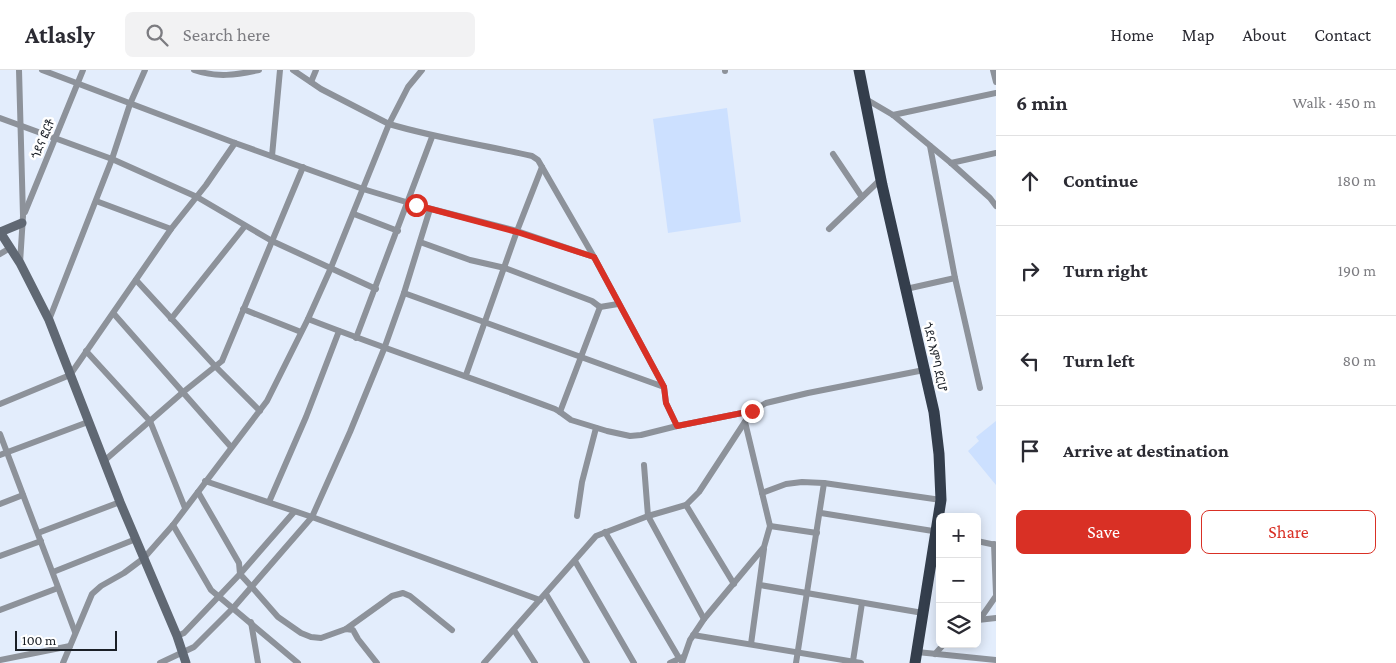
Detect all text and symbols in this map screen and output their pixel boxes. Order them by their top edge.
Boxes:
search box [125,12,475,57]
text: Atlasly [25,21,95,48]
icon: search [143,21,171,49]
text: Search here [183,24,270,45]
text: Home [1111,25,1154,45]
text: Map [1182,25,1214,45]
text: About [1242,25,1286,45]
text: Contact [1314,25,1371,45]
text: 6 min [1016,91,1067,115]
text: Walk · 450 m [1292,94,1376,111]
street label: ጎደና ፎርቶ [29,116,58,161]
icon: ahead [1016,167,1044,195]
text: Continue [1063,170,1138,191]
text: 180 m [1337,172,1376,189]
route start [405,194,428,217]
icon: right [1016,257,1044,285]
text: Turn right [1063,260,1148,281]
text: 190 m [1338,262,1376,279]
street label: ጎደና እምባ ደርሆ [920,321,950,394]
icon: left [1016,347,1044,375]
text: Turn left [1063,350,1135,371]
text: 80 m [1342,352,1376,369]
route end [741,400,764,423]
icon: arrive [1016,437,1044,465]
text: Arrive at destination [1063,440,1229,461]
button: Save [1016,510,1191,554]
button: Share [1201,510,1376,554]
map controls [936,513,981,648]
button: + [936,513,981,558]
button: − [936,558,981,603]
button: layers [936,603,981,648]
scale bar [15,628,118,651]
text: 100 m [22,632,56,648]

